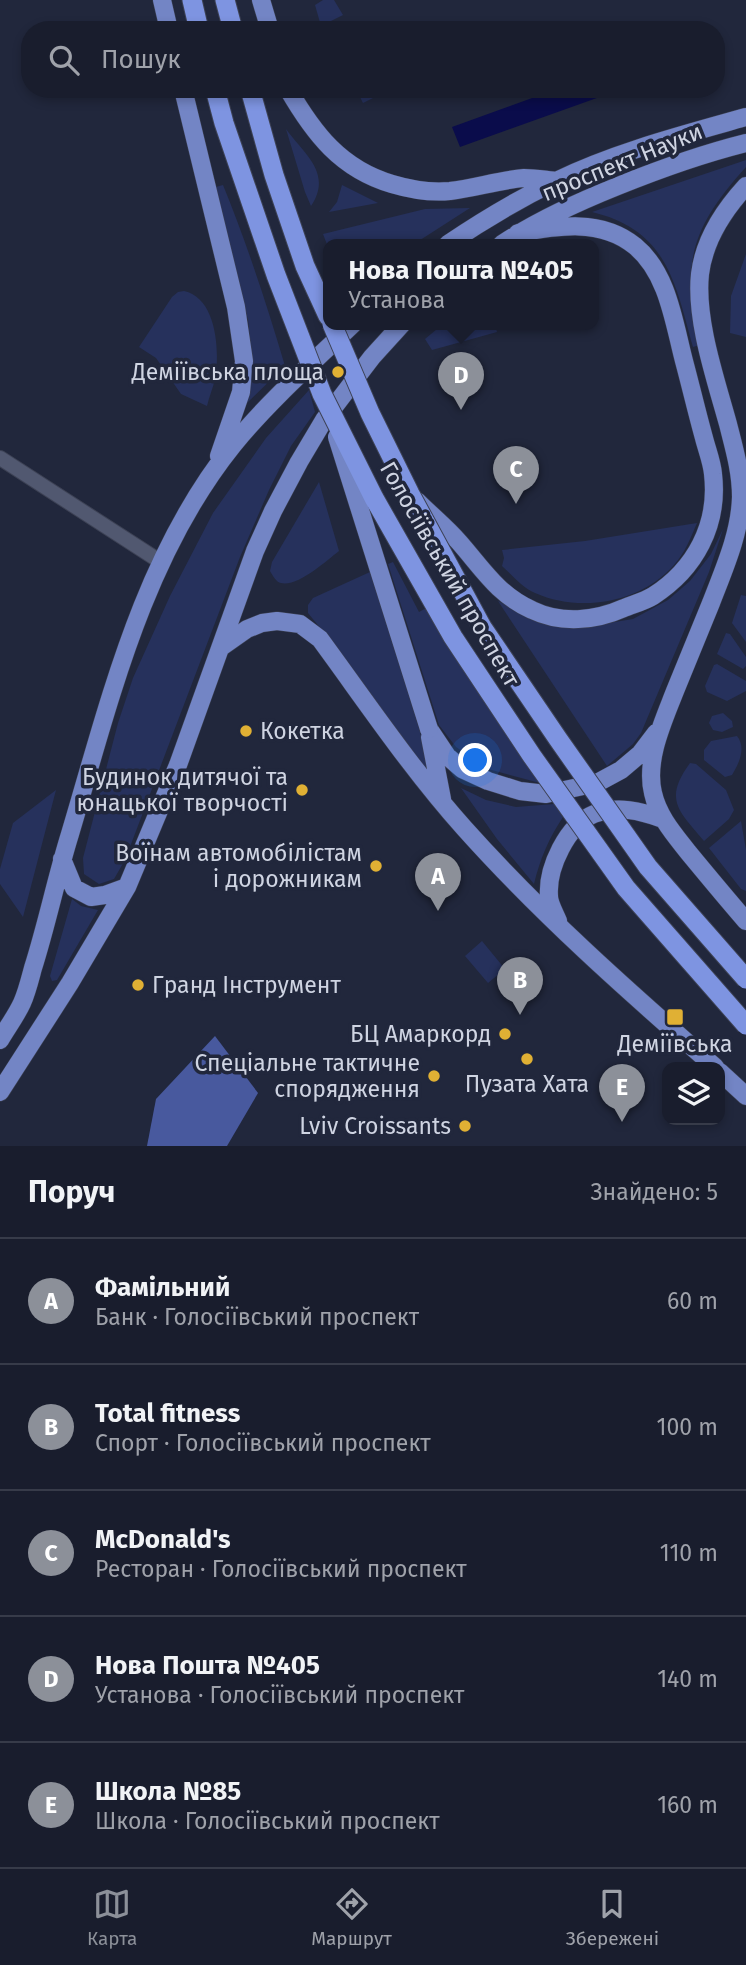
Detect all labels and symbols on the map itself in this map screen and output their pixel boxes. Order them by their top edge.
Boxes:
street label: проспект Науки [537,117,707,207]
pin: D [438,352,484,410]
place label: Деміївська площа [131,358,324,386]
marker: Деміївська площа [330,364,346,380]
pin: C [493,446,539,504]
street label: Голосіївський проспект [374,457,526,692]
place label: Кокетка [260,717,345,745]
marker: Кокетка [238,723,254,739]
your location [458,743,492,777]
place label: Будинок дитячої та юнацької творчості [76,763,288,817]
marker: Будинок дитячої та юнацької творчості [294,782,310,798]
place label: Воїнам автомобілістам і дорожникам [115,839,362,893]
pin: A [415,853,461,911]
marker: Воїнам автомобілістам і дорожникам [368,858,384,874]
pin: B [497,957,543,1015]
place label: Гранд Інструмент [152,971,341,999]
marker: Гранд Інструмент [130,977,146,993]
marker: Деміївська [665,1007,685,1027]
place label: БЦ Амаркорд [350,1020,491,1048]
marker: БЦ Амаркорд [497,1026,513,1042]
place label: Деміївська [616,1030,733,1058]
place label: Спеціальне тактичне спорядження [195,1049,420,1103]
marker: Пузата Хата [519,1051,535,1067]
pin: E [599,1064,645,1122]
marker: Спеціальне тактичне спорядження [426,1068,442,1084]
place label: Пузата Хата [465,1070,589,1098]
place label: Lviv Croissants [299,1112,451,1140]
marker: Lviv Croissants [457,1118,473,1134]

